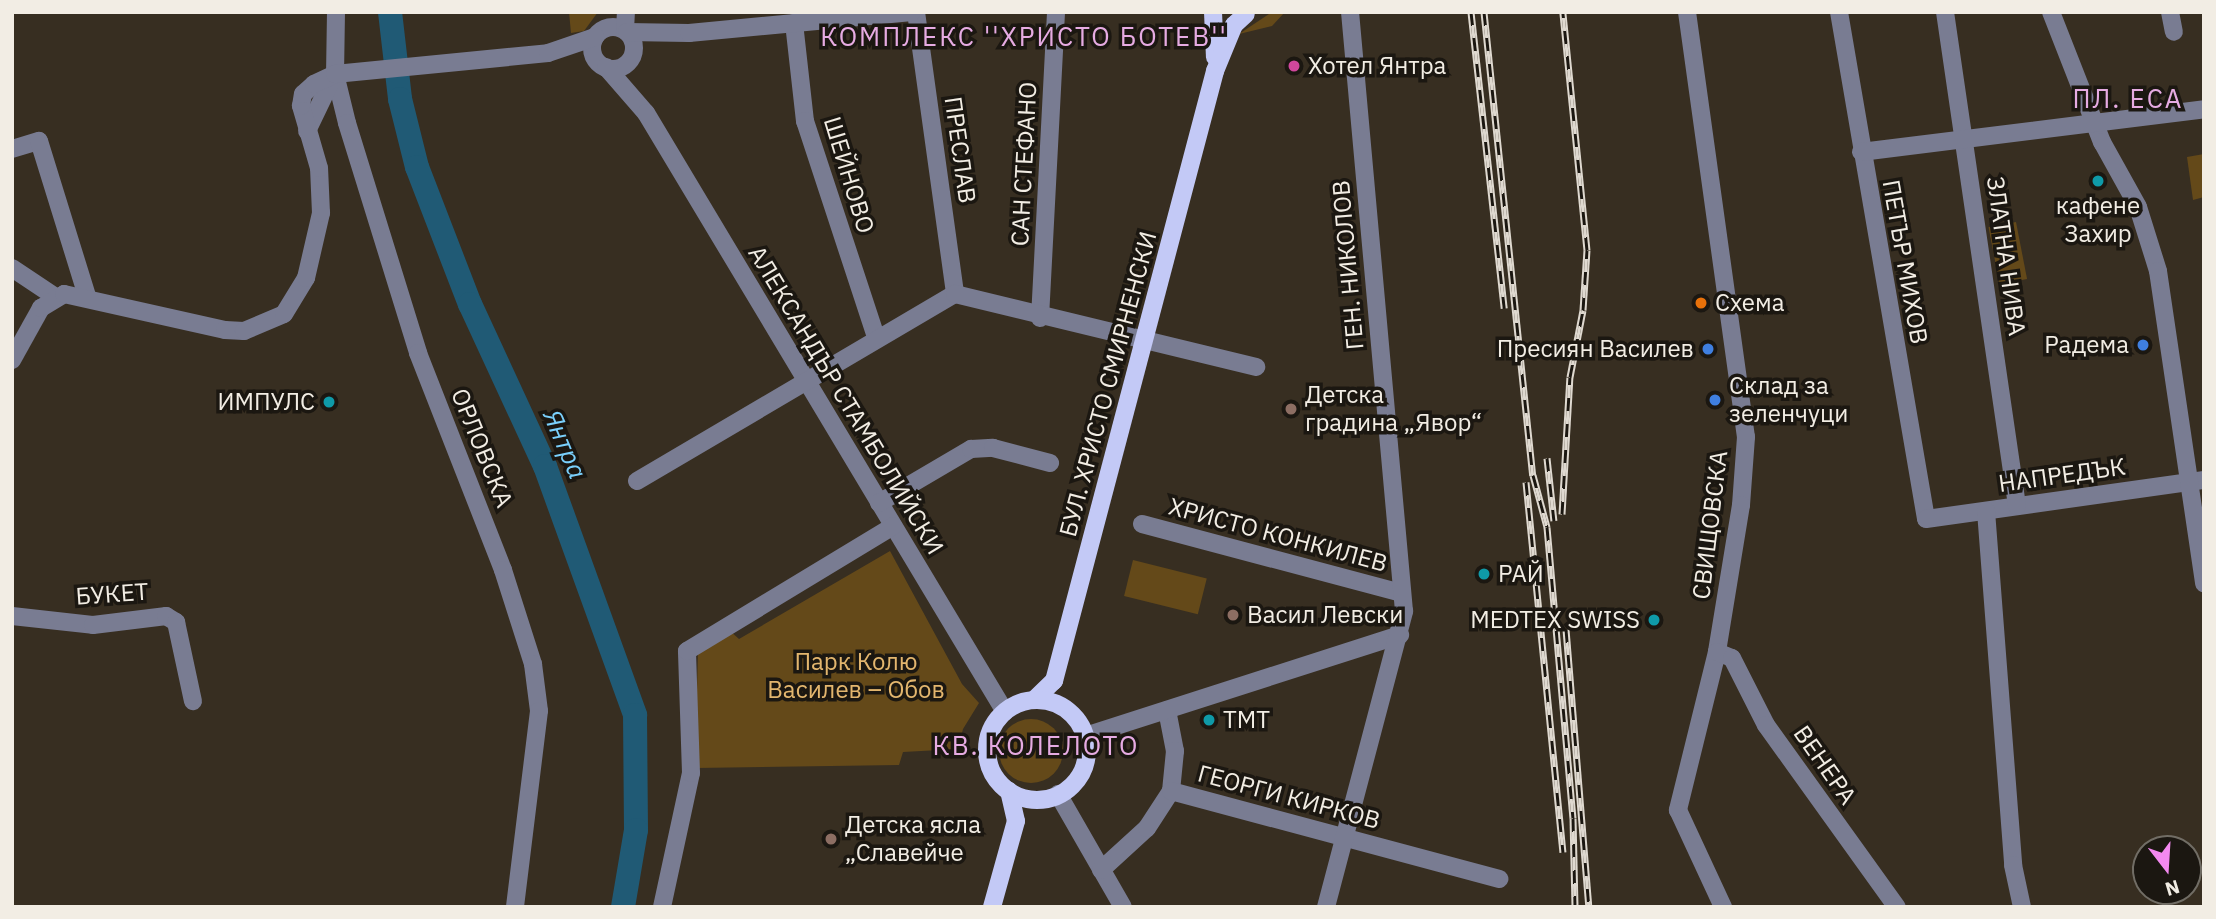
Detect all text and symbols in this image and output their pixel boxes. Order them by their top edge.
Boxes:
district label: КОМПЛЕКС ''ХРИСТО БОТЕВ'' [823,21,1225,53]
place label: Хотел Янтра [1308,52,1446,80]
marker: Хотел Янтра [1286,58,1302,74]
street label: САН СТЕФАНО [1005,81,1043,247]
district label: ПЛ. ЕСА [2073,83,2183,115]
street label: ПРЕСЛАВ [938,95,982,205]
street label: ШЕЙНОВО [818,113,880,237]
marker: кафене Захир [2090,173,2106,189]
street label: ЗЛАТНА НИВА [1981,174,2031,338]
street label: ПЕТЪР МИХОВ [1876,178,1934,346]
street label: ГЕН. НИКОЛОВ [1326,179,1370,351]
place label: кафене Захир [2056,192,2140,248]
street label: БУЛ. ХРИСТО СМИРНЕНСКИ [1053,228,1163,540]
street label: АЛЕКСАНДЪР СТАМБОЛИЙСКИ [742,241,950,559]
place label: Схема [1715,289,1784,317]
marker: Схема [1693,295,1709,311]
place label: Радема [2044,331,2129,359]
place label: Пресиян Василев [1497,335,1694,363]
marker: Радема [2135,337,2151,353]
marker: Пресиян Василев [1700,341,1716,357]
place label: Склад за зеленчуци [1729,372,1848,428]
place label: Детска градина „Явор“ [1305,381,1482,437]
street label: ОРЛОВСКА [445,384,519,512]
place label: ИМПУЛС [218,388,315,416]
marker: Склад за зеленчуци [1707,392,1723,408]
marker: ИМПУЛС [321,394,337,410]
marker: Детска градина „Явор“ [1283,401,1299,417]
water label: Янтра [536,405,594,483]
street label: СВИЩОВСКА [1687,449,1733,601]
street label: НАПРЕДЪК [1997,452,2127,498]
street label: ХРИСТО КОНКИЛЕВ [1166,492,1390,578]
place label: РАЙ [1498,560,1544,588]
marker: РАЙ [1476,566,1492,582]
street label: БУКЕТ [75,577,149,611]
place label: Васил Левски [1247,601,1403,629]
place label: MEDTEX SWISS [1470,606,1640,634]
marker: Васил Левски [1225,607,1241,623]
marker: MEDTEX SWISS [1646,612,1662,628]
park label: Парк Колю Василев – Обов [767,648,945,704]
place label: TMT [1223,706,1270,734]
marker: TMT [1201,712,1217,728]
street label: ВЕНЕРА [1788,720,1862,810]
district label: КВ. КОЛЕЛОТО [934,730,1138,762]
street label: ГЕОРГИ КИРКОВ [1195,759,1383,835]
place label: Детска ясла „Славейче [845,811,981,867]
marker: Детска ясла „Славейче [823,831,839,847]
north arrow [2132,835,2202,905]
text: N [2162,875,2183,902]

